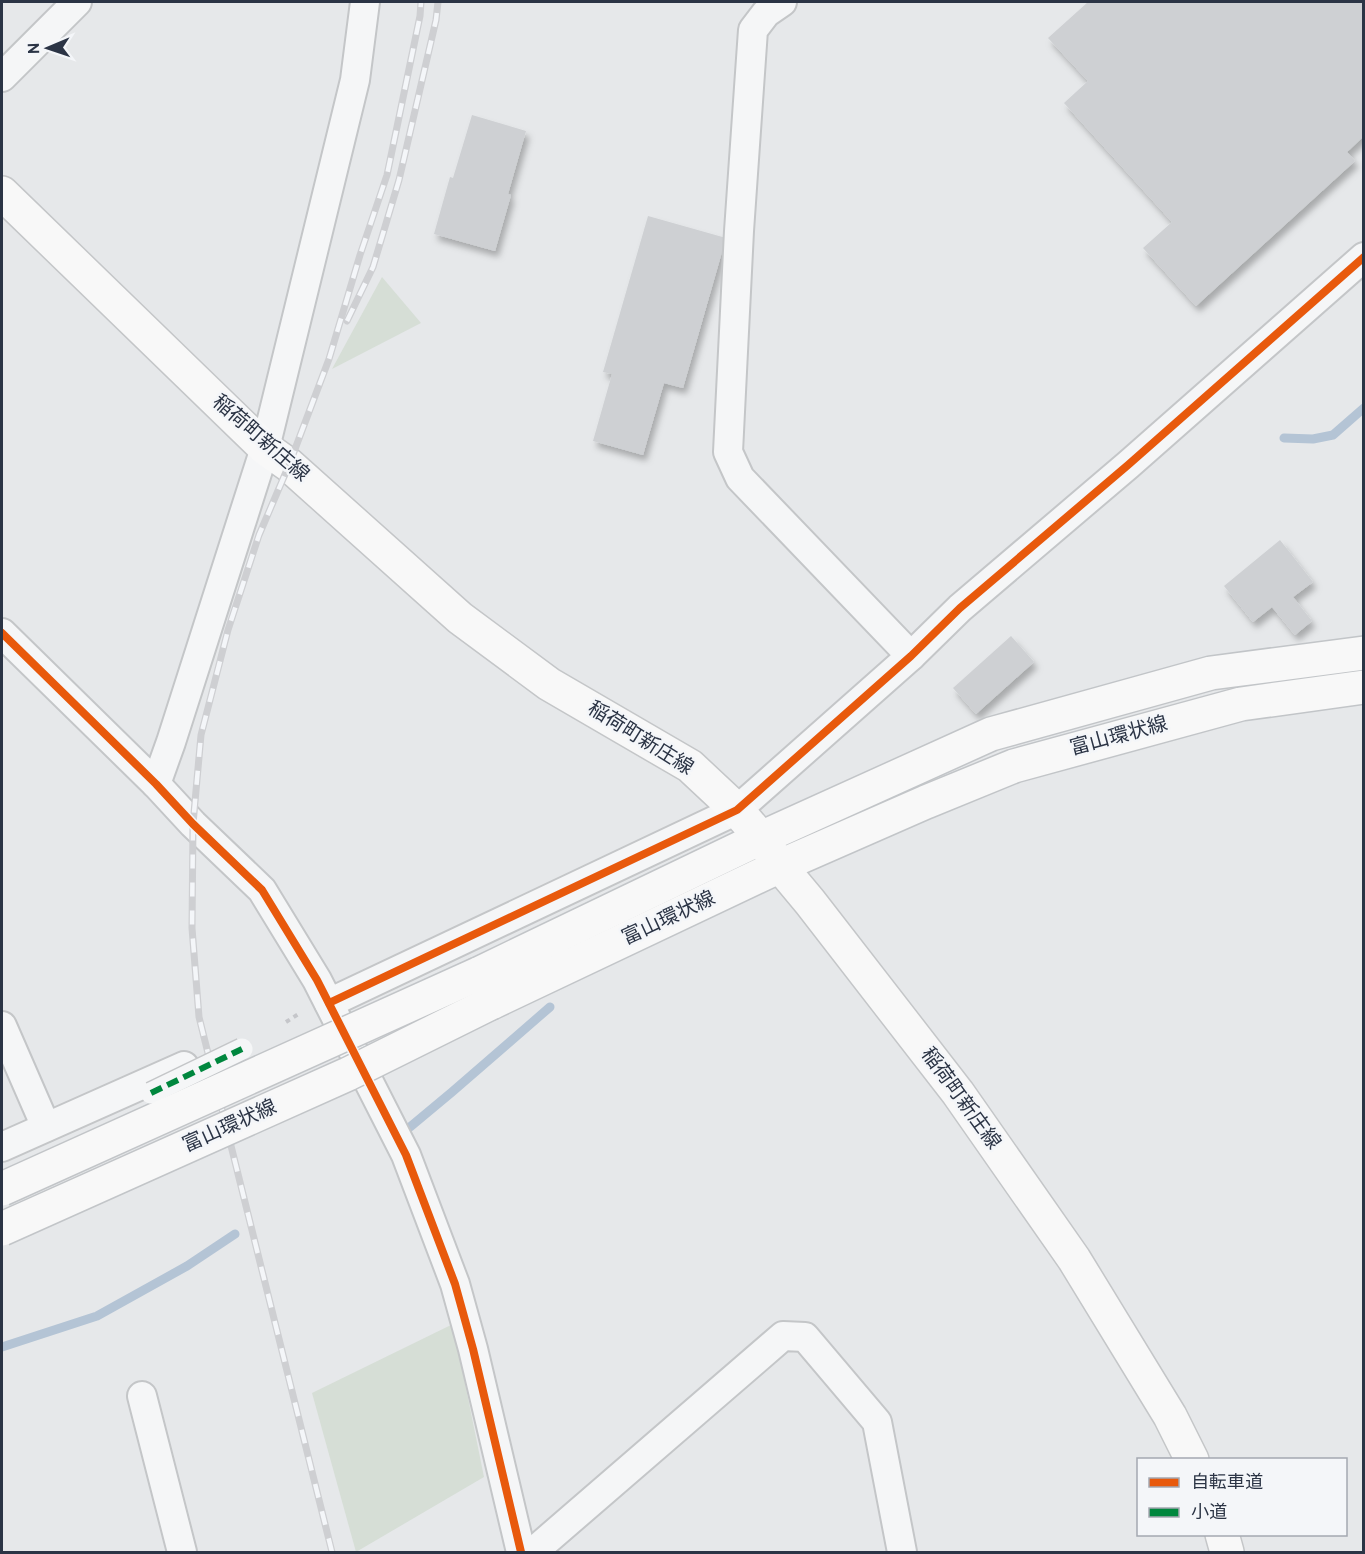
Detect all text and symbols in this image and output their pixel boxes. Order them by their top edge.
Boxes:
north arrow [18,18,78,78]
text: N [25,42,45,55]
street label: 稲荷町新庄線 [206,390,314,488]
street label: 稲荷町新庄線 [582,696,698,782]
street label: 富山環状線 [1067,712,1171,762]
street label: 富山環状線 [618,886,720,952]
street label: 稲荷町新庄線 [914,1043,1006,1155]
street label: 富山環状線 [179,1095,281,1159]
legend [1137,1458,1347,1536]
text: 自転車道 [1191,1472,1263,1495]
text: 小道 [1191,1502,1227,1525]

